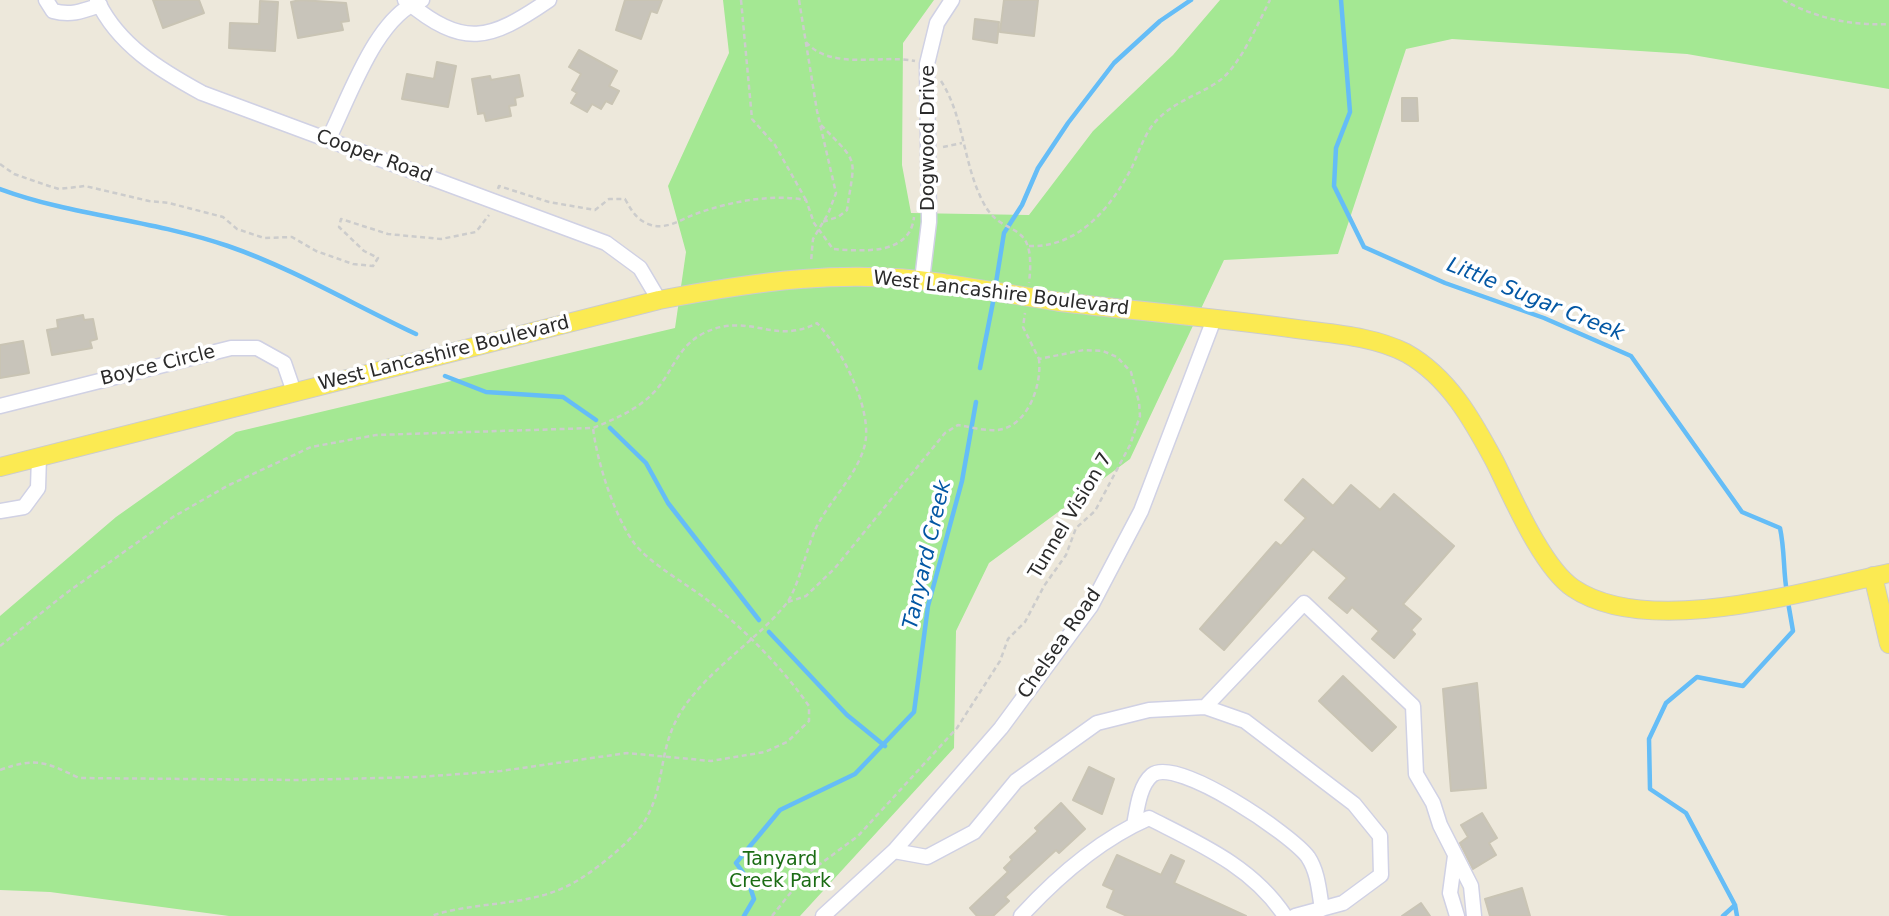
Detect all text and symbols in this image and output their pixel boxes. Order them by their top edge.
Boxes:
street label: Dogwood Drive [918,65,940,211]
street label: Cooper Road [313,125,435,189]
water label: Little Sugar Creek [1443,253,1627,347]
street label: West Lancashire Boulevard [872,267,1130,321]
street label: West Lancashire Boulevard [316,312,572,396]
street label: Boyce Circle [98,341,218,391]
street label: Tunnel Vision 7 [1024,449,1118,583]
water label: Tanyard Creek [899,478,957,632]
street label: Chelsea Road [1014,585,1106,703]
park label: Tanyard Creek Park [729,849,831,893]

